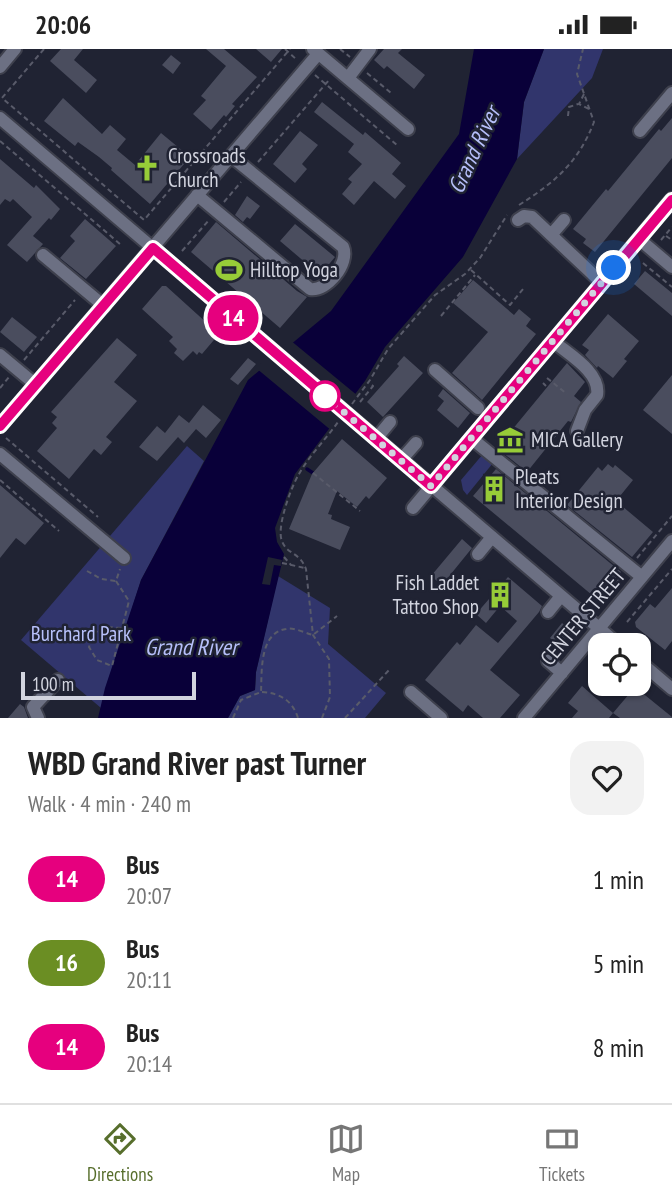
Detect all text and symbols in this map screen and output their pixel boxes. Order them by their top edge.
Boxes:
text: 20:06 [35,8,91,41]
water label: Grand River [441,98,508,198]
place label: Crossroads Church [168,142,246,193]
church icon: Crossroads Church [132,153,162,183]
your location [596,250,631,285]
sports icon: Hilltop Yoga [214,255,244,285]
place label: Hilltop Yoga [250,256,338,283]
line badge: 14 [202,295,264,341]
text: 14 [222,302,244,333]
unlabelled marker [310,381,340,411]
museum icon: MICA Gallery [495,425,525,455]
place label: MICA Gallery [531,426,623,453]
place label: Pleats Interior Design [515,463,623,514]
building icon: Pleats Interior Design [479,474,509,504]
street label: CENTER STREET [534,562,632,671]
place label: Fish Laddet Tattoo Shop [393,569,479,620]
building icon: Fish Laddet Tattoo Shop [485,580,515,610]
park label: Burchard Park [31,620,131,647]
water label: Grand River [145,632,241,661]
map controls [588,633,651,696]
button: locate [588,633,651,696]
scale bar [21,669,196,701]
text: 100 m [32,672,74,696]
text: WBD Grand River past Turner [28,741,366,784]
button: heart [570,741,644,815]
text: Walk · 4 min · 240 m [28,789,191,818]
text: Bus [126,848,159,881]
text: 14 [55,863,78,894]
text: 1 min [593,863,644,896]
text: 20:07 [126,881,172,910]
text: Bus [126,932,159,965]
text: 16 [55,947,78,978]
text: 5 min [593,947,644,980]
text: 20:11 [126,965,172,994]
text: Bus [126,1016,159,1049]
text: 14 [55,1031,78,1062]
text: 8 min [593,1031,644,1064]
text: 20:14 [126,1049,172,1078]
tab: Directions [87,1120,153,1186]
tab: Map [327,1120,365,1186]
tab: Tickets [539,1120,585,1186]

